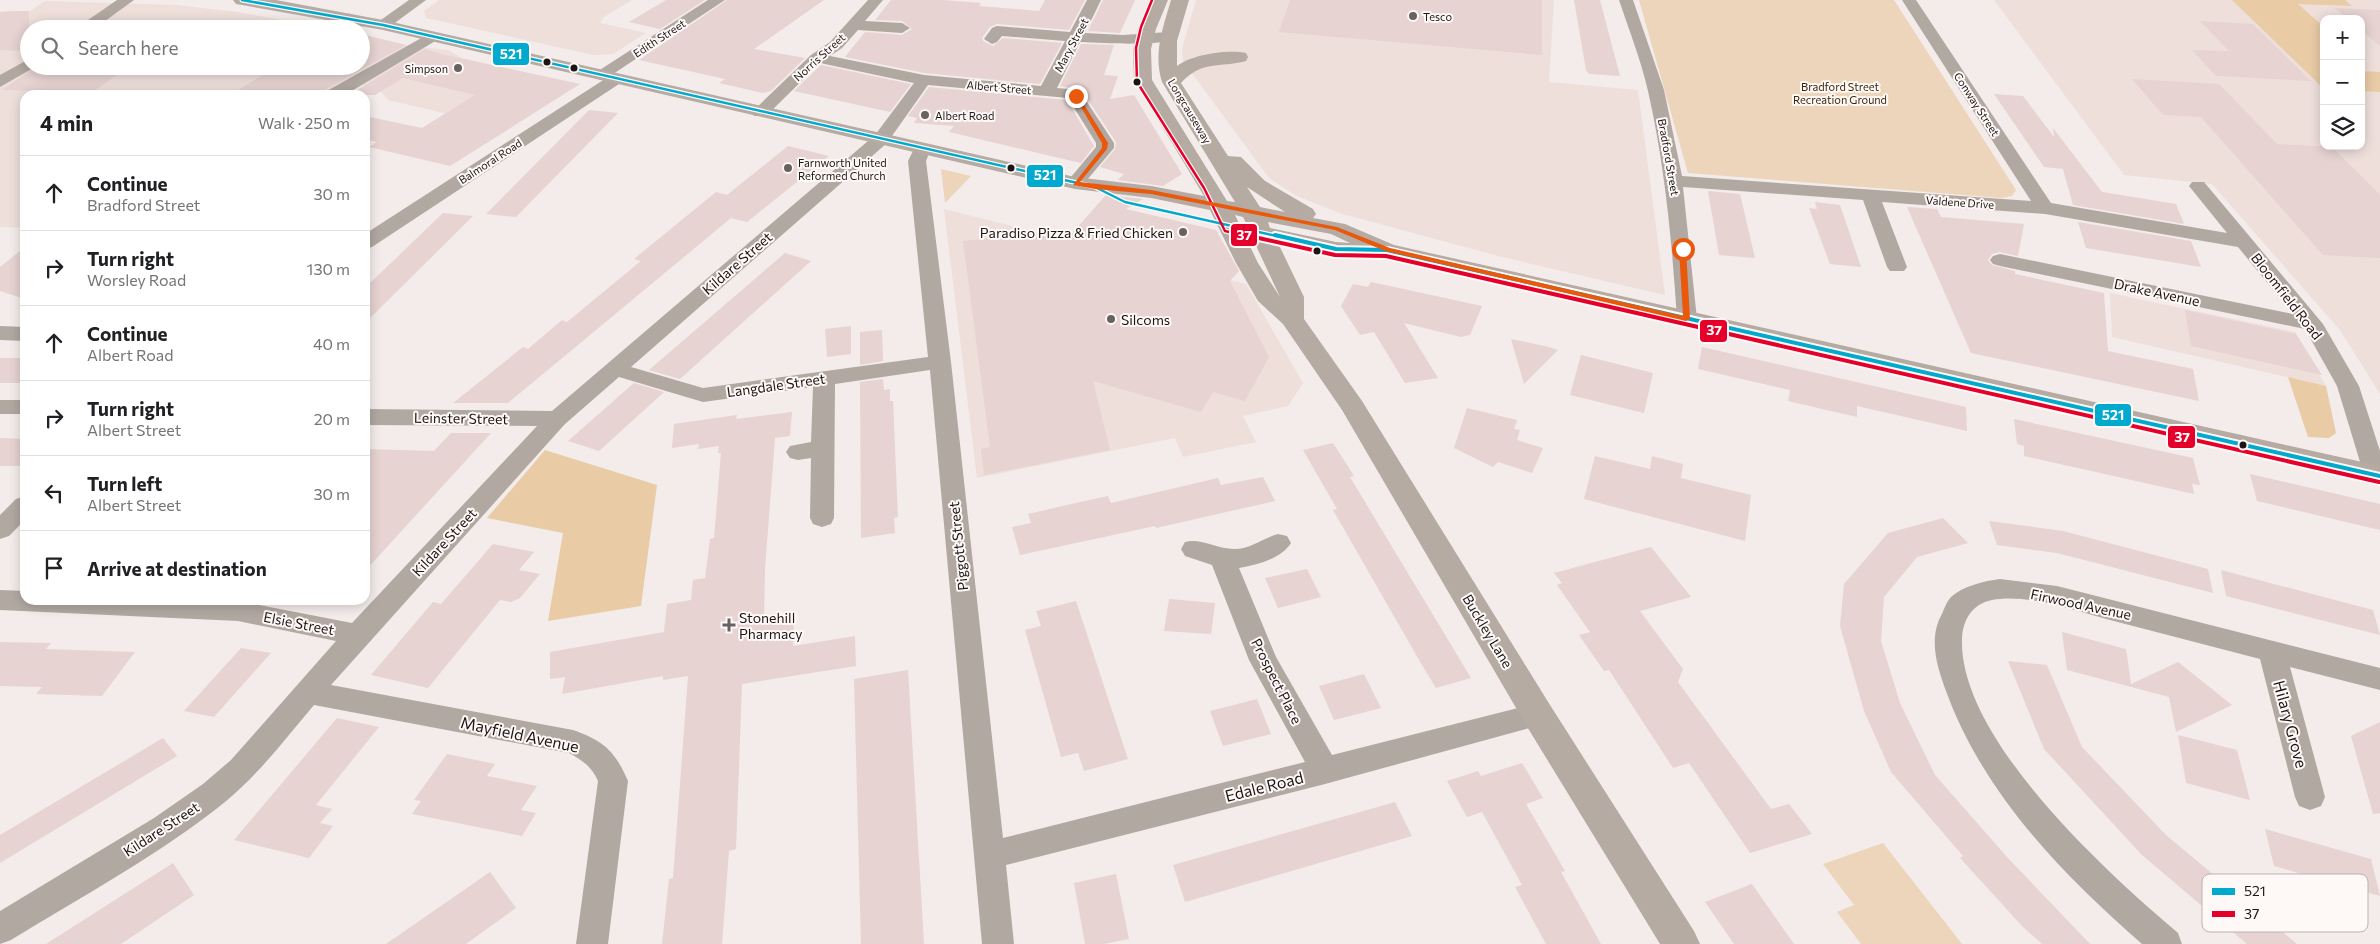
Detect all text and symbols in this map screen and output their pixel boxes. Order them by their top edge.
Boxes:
marker: Tesco [1407,10,1419,22]
place label: Tesco [1423,10,1452,23]
street label: Mary Street [1051,15,1091,74]
map controls [2320,15,2365,150]
button: + [2320,15,2365,60]
street label: Edith Street [630,16,688,60]
search box [20,20,370,75]
street label: Norris Street [791,30,848,83]
icon: search [38,34,66,62]
text: Search here [78,36,178,59]
line badge: 521 [492,42,530,66]
text: 521 [500,45,522,62]
unlabelled marker [542,57,552,67]
button: − [2320,60,2365,105]
place label: Simpson [405,62,448,75]
marker: Simpson [452,62,464,74]
unlabelled marker [569,63,579,73]
street label: Conway Street [1952,70,2003,139]
street label: Longcauseway [1166,76,1215,146]
unlabelled marker [1132,77,1142,87]
street label: Albert Street [966,78,1032,96]
park label: Bradford Street Recreation Ground [1793,80,1887,106]
route end [1065,85,1088,108]
button: layers [2320,105,2365,150]
marker: Albert Road [919,109,931,121]
place label: Albert Road [935,109,994,122]
text: 4 min [40,110,93,135]
text: Walk · 250 m [258,113,350,132]
street label: Bradford Street [1656,118,1682,197]
street label: Balmoral Road [456,136,524,186]
place label: Farnworth United Reformed Church [798,156,887,182]
marker: Farnworth United Reformed Church [782,162,794,174]
unlabelled marker [1006,163,1016,173]
line badge: 521 [1026,164,1064,188]
text: 521 [1034,166,1056,183]
text: Continue [87,172,167,195]
icon: ahead [40,179,68,207]
text: 30 m [313,184,350,203]
street label: Valdene Drive [1925,193,1995,211]
text: Bradford Street [87,195,200,214]
line badge: 37 [1230,223,1258,247]
place label: Paradiso Pizza & Fried Chicken [980,224,1173,241]
marker: Paradiso Pizza & Fried Chicken [1177,226,1189,238]
text: 37 [1236,226,1252,243]
street label: Kildare Street [699,228,776,298]
route start [1672,238,1695,261]
unlabelled marker [1312,246,1322,256]
text: Turn right [87,247,174,270]
street label: Bloomfield Road [2248,249,2326,343]
icon: right [40,254,68,282]
text: 130 m [307,259,350,278]
text: Worsley Road [87,270,186,289]
street label: Drake Avenue [2113,275,2201,309]
place label: Silcoms [1121,311,1170,328]
marker: Silcoms [1105,313,1117,325]
line badge: 37 [1699,319,1728,343]
text: 37 [1706,321,1722,338]
text: Continue [87,322,167,345]
icon: ahead [40,329,68,357]
text: 40 m [313,334,350,353]
text: Albert Road [87,345,173,364]
street label: Langdale Street [726,370,827,400]
text: Turn right [87,397,174,420]
line badge: 521 [2094,403,2132,427]
icon: right [40,404,68,432]
text: 521 [2102,406,2124,423]
text: 20 m [314,409,350,428]
street label: Leinster Street [414,409,509,427]
text: Albert Street [87,420,181,439]
line badge: 37 [2167,425,2196,449]
text: 37 [2174,428,2190,445]
unlabelled marker [2238,440,2248,450]
text: Turn left [87,472,162,495]
icon: left [40,479,68,507]
text: 30 m [313,484,350,503]
text: Albert Street [87,495,181,514]
street label: Piggott Street [945,500,971,591]
street label: Kildare Street [408,504,480,580]
icon: arrive [40,554,68,582]
text: Arrive at destination [87,557,267,580]
street label: Firwood Avenue [2029,585,2133,623]
street label: Buckley Lane [1459,591,1517,671]
street label: Elsie Street [262,608,336,638]
place label: Stonehill Pharmacy [739,609,802,642]
marker: Stonehill Pharmacy [723,619,735,631]
street label: Prospect Place [1248,635,1306,727]
street label: Hilary Grove [2270,678,2312,770]
street label: Mayfield Avenue [459,712,581,756]
street label: Edale Road [1223,767,1305,805]
street label: Kildare Street [120,798,202,860]
legend [2202,874,2368,932]
text: 521 [2244,882,2266,899]
text: 37 [2244,905,2259,922]

